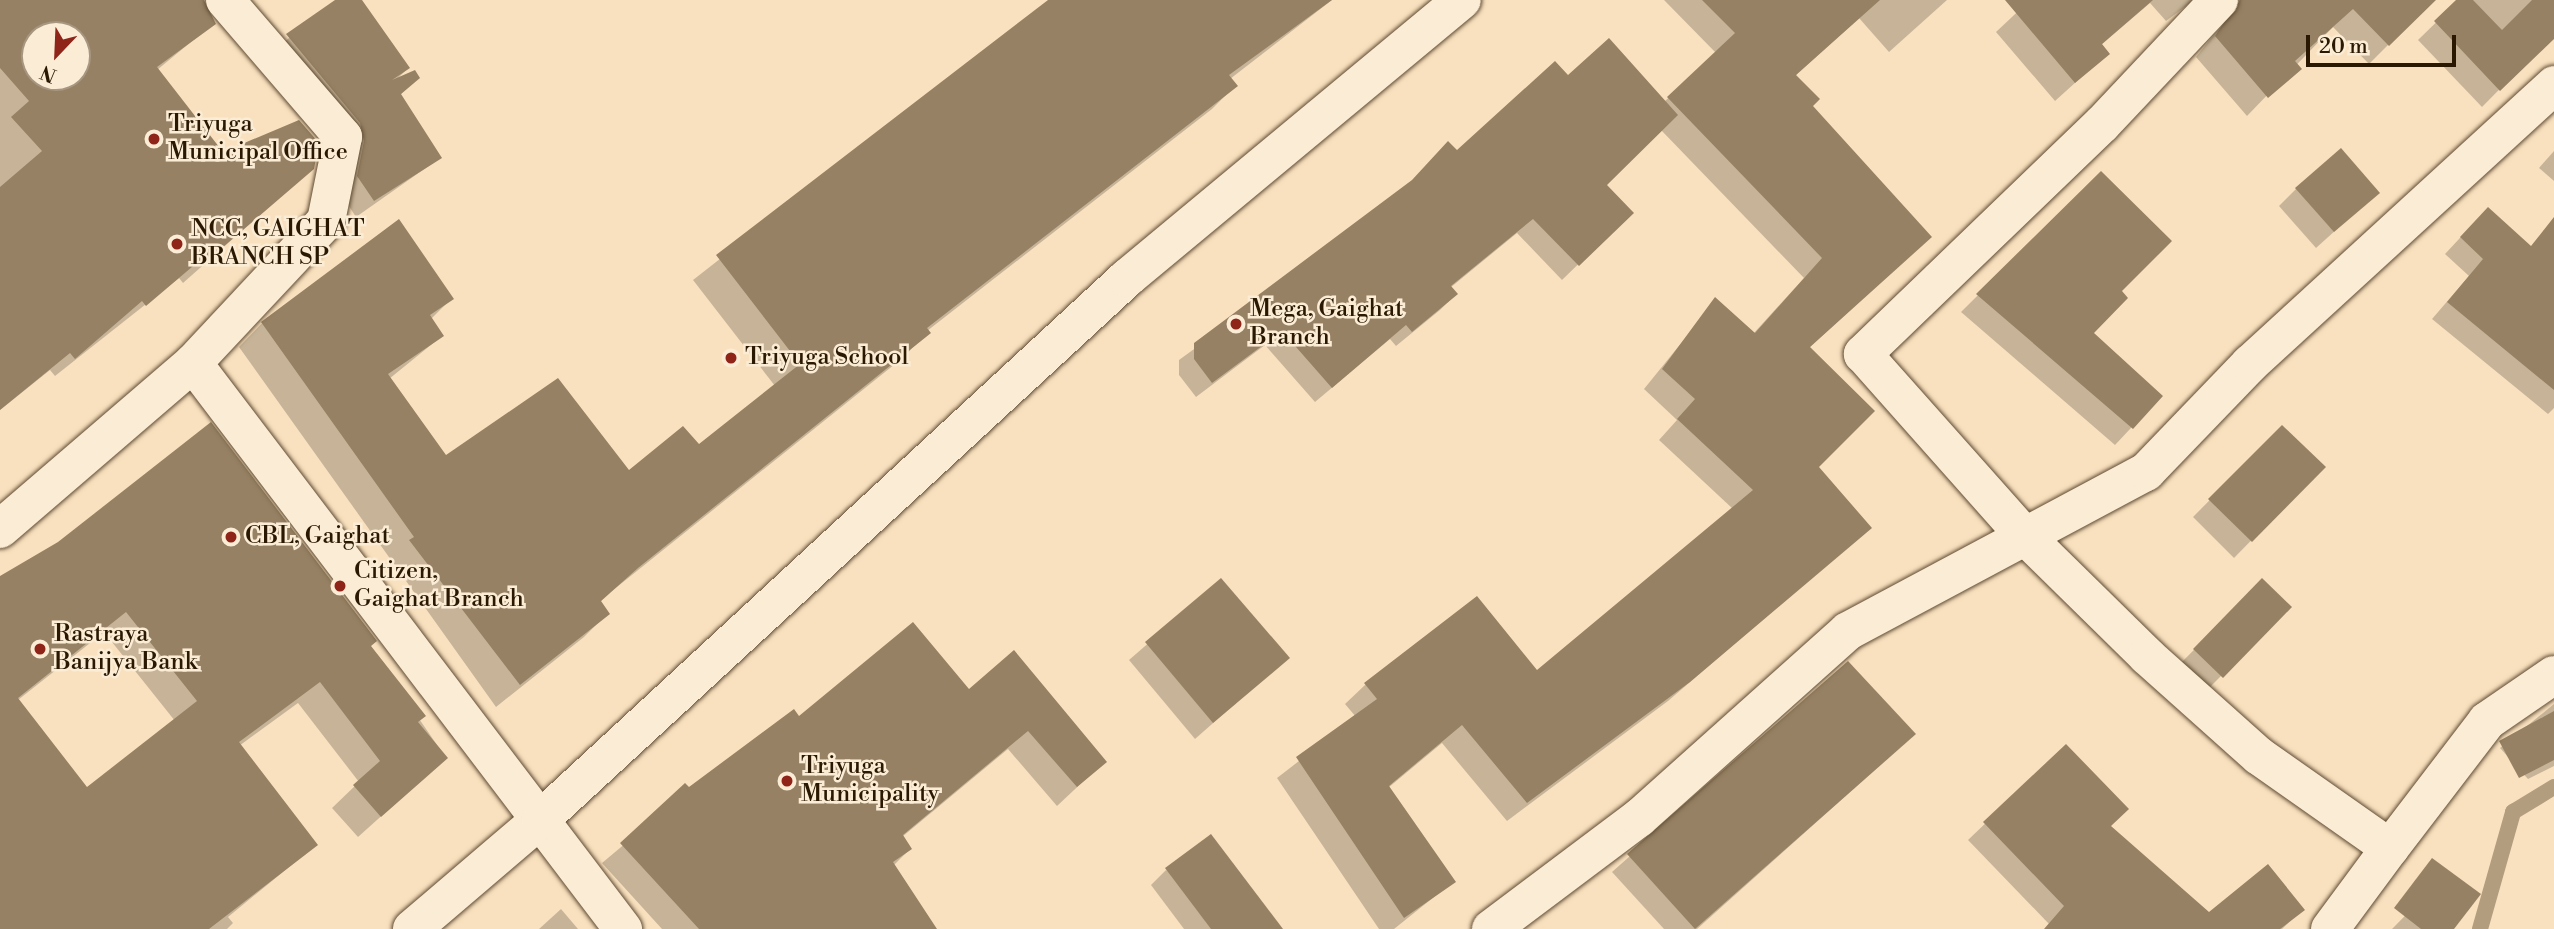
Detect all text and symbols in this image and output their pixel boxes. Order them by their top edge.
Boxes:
north arrow [21,21,91,91]
scale bar [2309,21,2460,65]
text: 20 m [2319,34,2368,60]
text: N [37,60,60,87]
place label: Triyuga Municipal Office [168,111,348,167]
marker: Triyuga Municipal Office [146,131,162,147]
place label: NCC, GAIGHAT BRANCH SP [191,216,365,272]
marker: NCC, GAIGHAT BRANCH SP [169,236,185,252]
place label: Mega, Gaighat Branch [1250,296,1404,352]
marker: Mega, Gaighat Branch [1228,316,1244,332]
place label: Triyuga School [745,344,909,372]
marker: Triyuga School [723,350,739,366]
place label: CBL, Gaighat [245,523,390,551]
marker: CBL, Gaighat [223,529,239,545]
place label: Citizen, Gaighat Branch [354,558,524,614]
marker: Citizen, Gaighat Branch [332,578,348,594]
place label: Rastraya Banijya Bank [54,621,197,677]
marker: Rastraya Banijya Bank [32,641,48,657]
place label: Triyuga Municipality [801,753,939,809]
marker: Triyuga Municipality [779,773,795,789]

